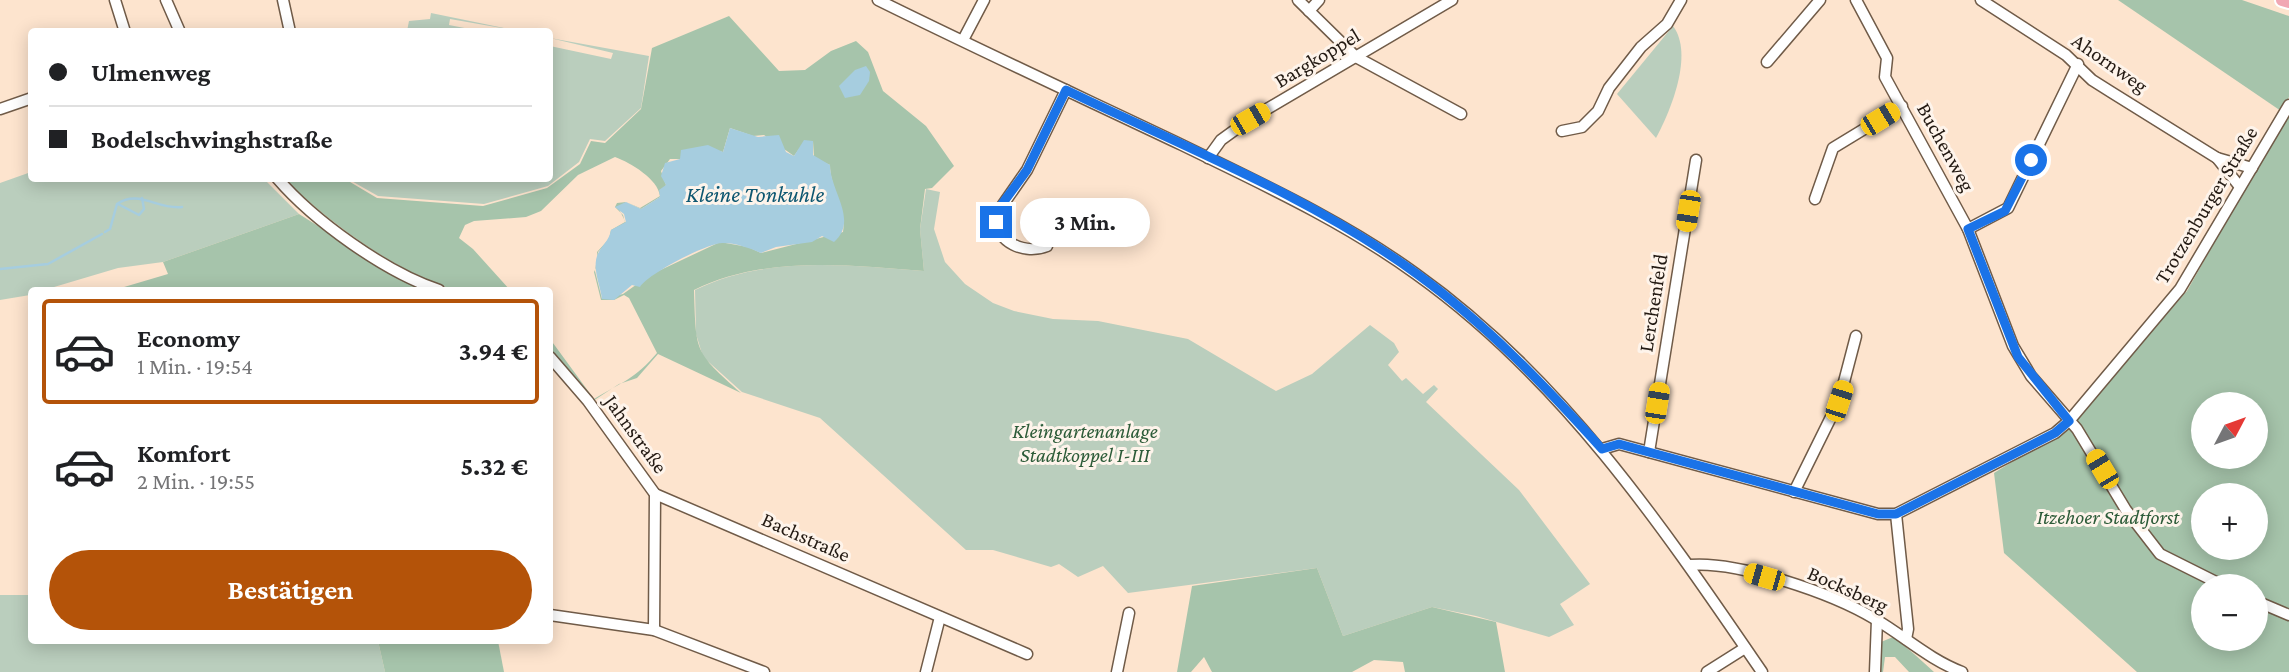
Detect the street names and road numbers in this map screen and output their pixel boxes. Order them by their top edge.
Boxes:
street label: Bargkoppel [1270,23,1364,93]
street label: Ahornweg [2067,28,2153,98]
street label: Buchenweg [1912,98,1980,196]
street label: Trotzenburger Straße [2150,122,2262,288]
street label: Lerchenfeld [1633,252,1673,354]
street label: Jahnstraße [598,388,673,478]
street label: Bachstraße [758,507,854,567]
street label: Bocksberg [1804,561,1892,617]

